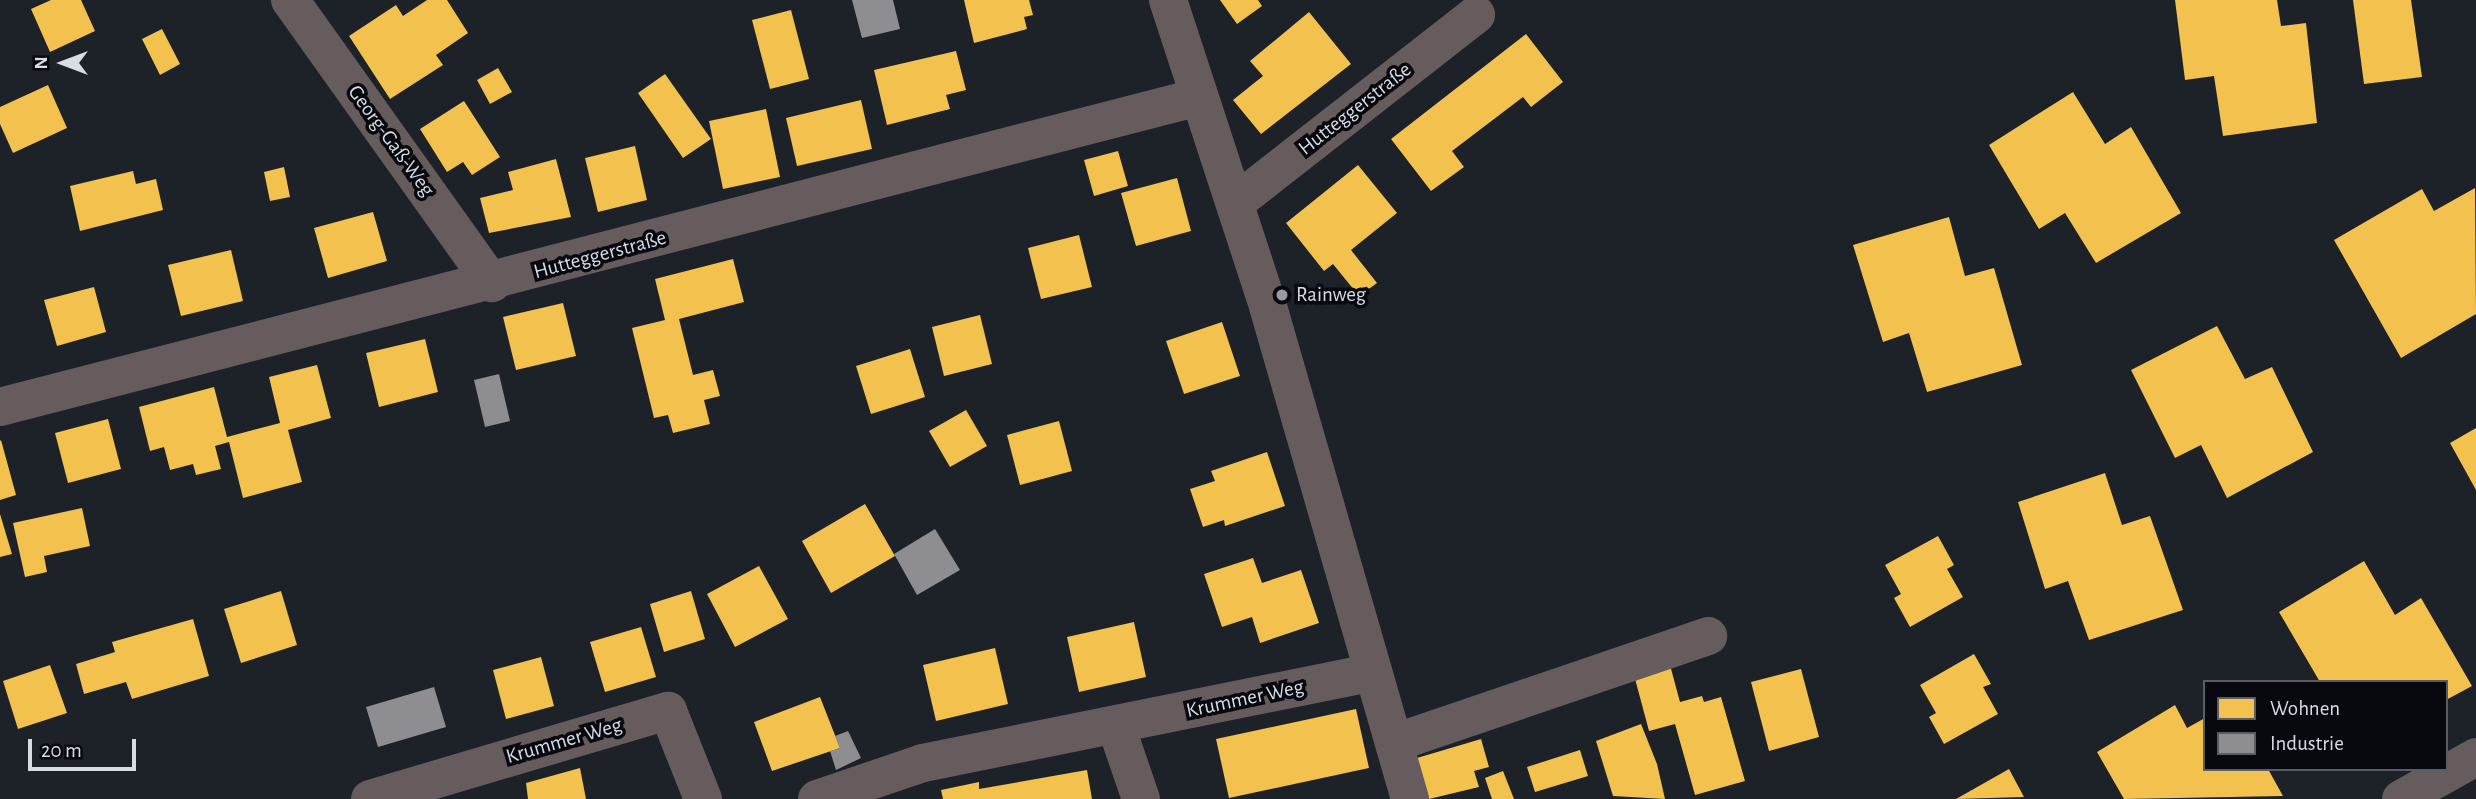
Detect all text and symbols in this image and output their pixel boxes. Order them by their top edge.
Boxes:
north arrow [28,28,98,98]
text: N [32,56,51,70]
street label: Hutteggerstraße [1293,57,1417,161]
street label: Georg-Gaß-Weg [342,80,440,202]
street label: Hutteggerstraße [531,225,669,285]
place label: Rainweg [1296,282,1366,308]
marker: Rainweg [1274,287,1290,303]
street label: Krummer Weg [1184,674,1306,724]
legend [2203,680,2448,771]
text: Wohnen [2270,698,2340,719]
street label: Krummer Weg [503,712,625,770]
scale bar [32,726,140,770]
text: Industrie [2270,733,2344,754]
text: 20 m [41,740,82,761]

